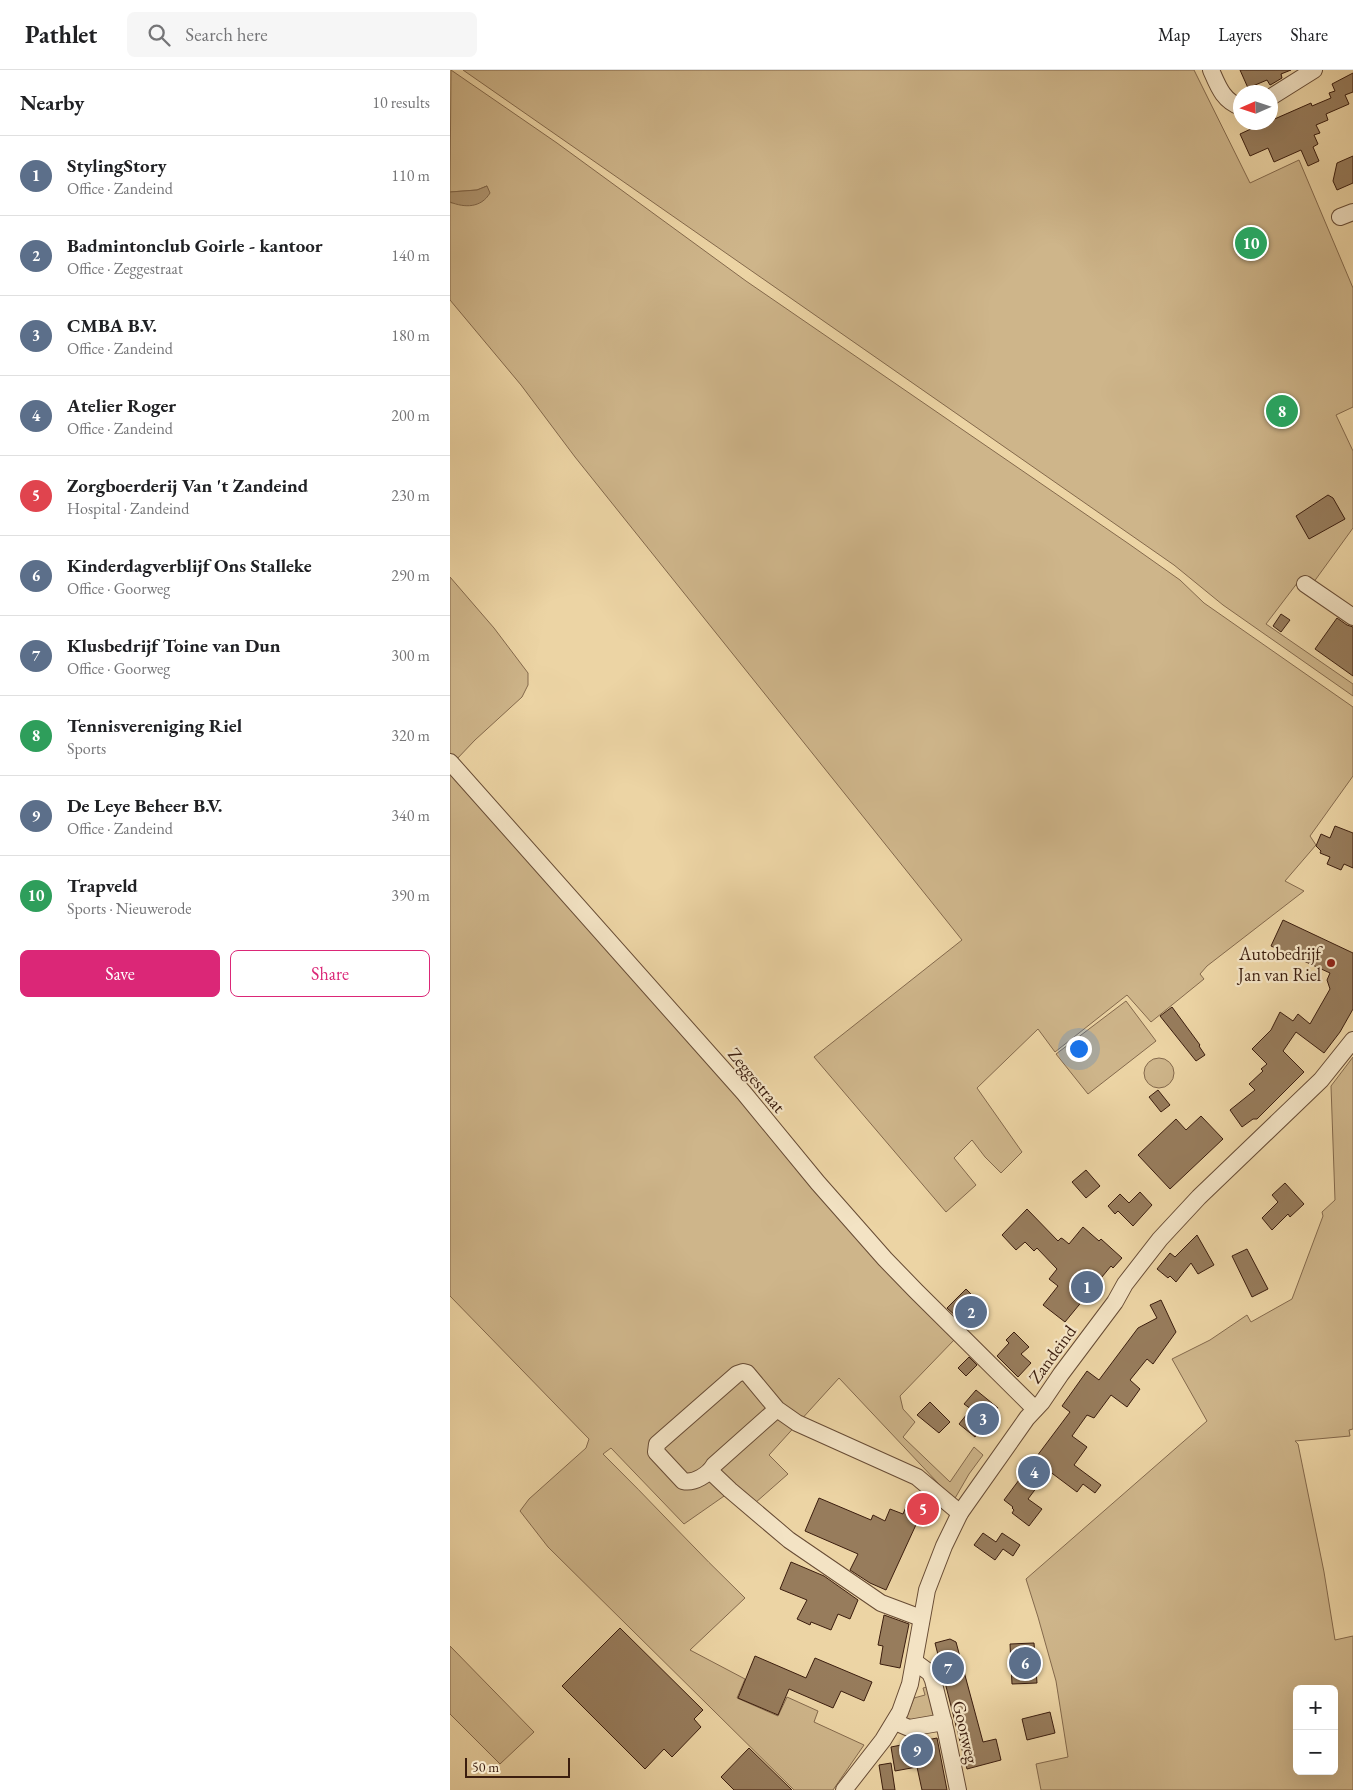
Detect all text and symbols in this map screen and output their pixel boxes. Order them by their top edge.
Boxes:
search box [127,12,477,57]
text: Pathlet [25,19,97,50]
icon: search [145,21,173,49]
text: Search here [185,22,268,47]
text: Map [1158,23,1190,46]
text: Layers [1218,23,1262,46]
text: Share [1290,23,1328,46]
north arrow [1233,85,1278,130]
text: Nearby [20,89,84,116]
text: 10 results [372,92,430,113]
text: StylingStory [67,153,167,178]
text: 1 [32,165,40,186]
text: 110 m [391,165,430,186]
text: Office · Zandeind [67,178,173,199]
pin: 10 [1235,224,1267,262]
text: Badmintonclub Goirle - kantoor [67,233,323,258]
text: 2 [32,245,40,266]
text: 140 m [391,245,430,266]
text: Office · Zeggestraat [67,258,183,279]
text: CMBA B.V. [67,313,157,338]
text: 3 [32,325,40,346]
text: 180 m [391,325,430,346]
text: Office · Zandeind [67,338,173,359]
pin: 8 [1266,392,1298,430]
text: Atelier Roger [67,393,176,418]
text: 4 [32,405,40,426]
text: 200 m [391,405,430,426]
text: Office · Zandeind [67,418,173,439]
text: Zorgboerderij Van 't Zandeind [67,473,308,498]
text: 5 [32,485,40,506]
text: 230 m [391,485,430,506]
text: Hospital · Zandeind [67,498,189,519]
text: Kinderdagverblijf Ons Stalleke [67,553,312,578]
text: 6 [32,565,40,586]
text: 290 m [391,565,430,586]
text: Office · Goorweg [67,578,170,599]
text: Klusbedrijf Toine van Dun [67,633,280,658]
text: 7 [32,645,40,666]
text: 300 m [391,645,430,666]
text: Office · Goorweg [67,658,170,679]
text: Tennisvereniging Riel [67,713,242,738]
text: 8 [32,725,40,746]
text: 320 m [391,725,430,746]
text: Sports [67,738,106,759]
text: De Leye Beheer B.V. [67,793,223,818]
text: 9 [32,805,40,826]
text: 340 m [391,805,430,826]
text: Office · Zandeind [67,818,173,839]
text: Trapveld [67,873,138,898]
text: 10 [28,885,44,906]
text: 390 m [391,885,430,906]
text: Sports · Nieuwerode [67,898,191,919]
place label: Autobedrijf Jan van Riel [1236,942,1323,986]
button: Save [20,950,220,997]
button: Share [230,950,430,997]
marker: Autobedrijf Jan van Riel [1325,957,1337,969]
your location [1066,1036,1092,1062]
street label: Zeggestraat [723,1043,791,1118]
pin: 1 [1071,1268,1103,1306]
pin: 2 [955,1293,987,1331]
street label: Zandeind [1023,1320,1081,1388]
pin: 3 [967,1400,999,1438]
pin: 4 [1018,1453,1050,1491]
pin: 5 [907,1490,939,1528]
pin: 6 [1009,1644,1041,1682]
pin: 7 [932,1649,964,1687]
map controls [1293,1685,1338,1775]
button: + [1293,1685,1338,1730]
street label: Goorweg [948,1698,984,1766]
button: − [1293,1730,1338,1775]
pin: 9 [901,1731,933,1769]
scale bar [465,1755,570,1778]
text: 50 m [472,1758,499,1776]

